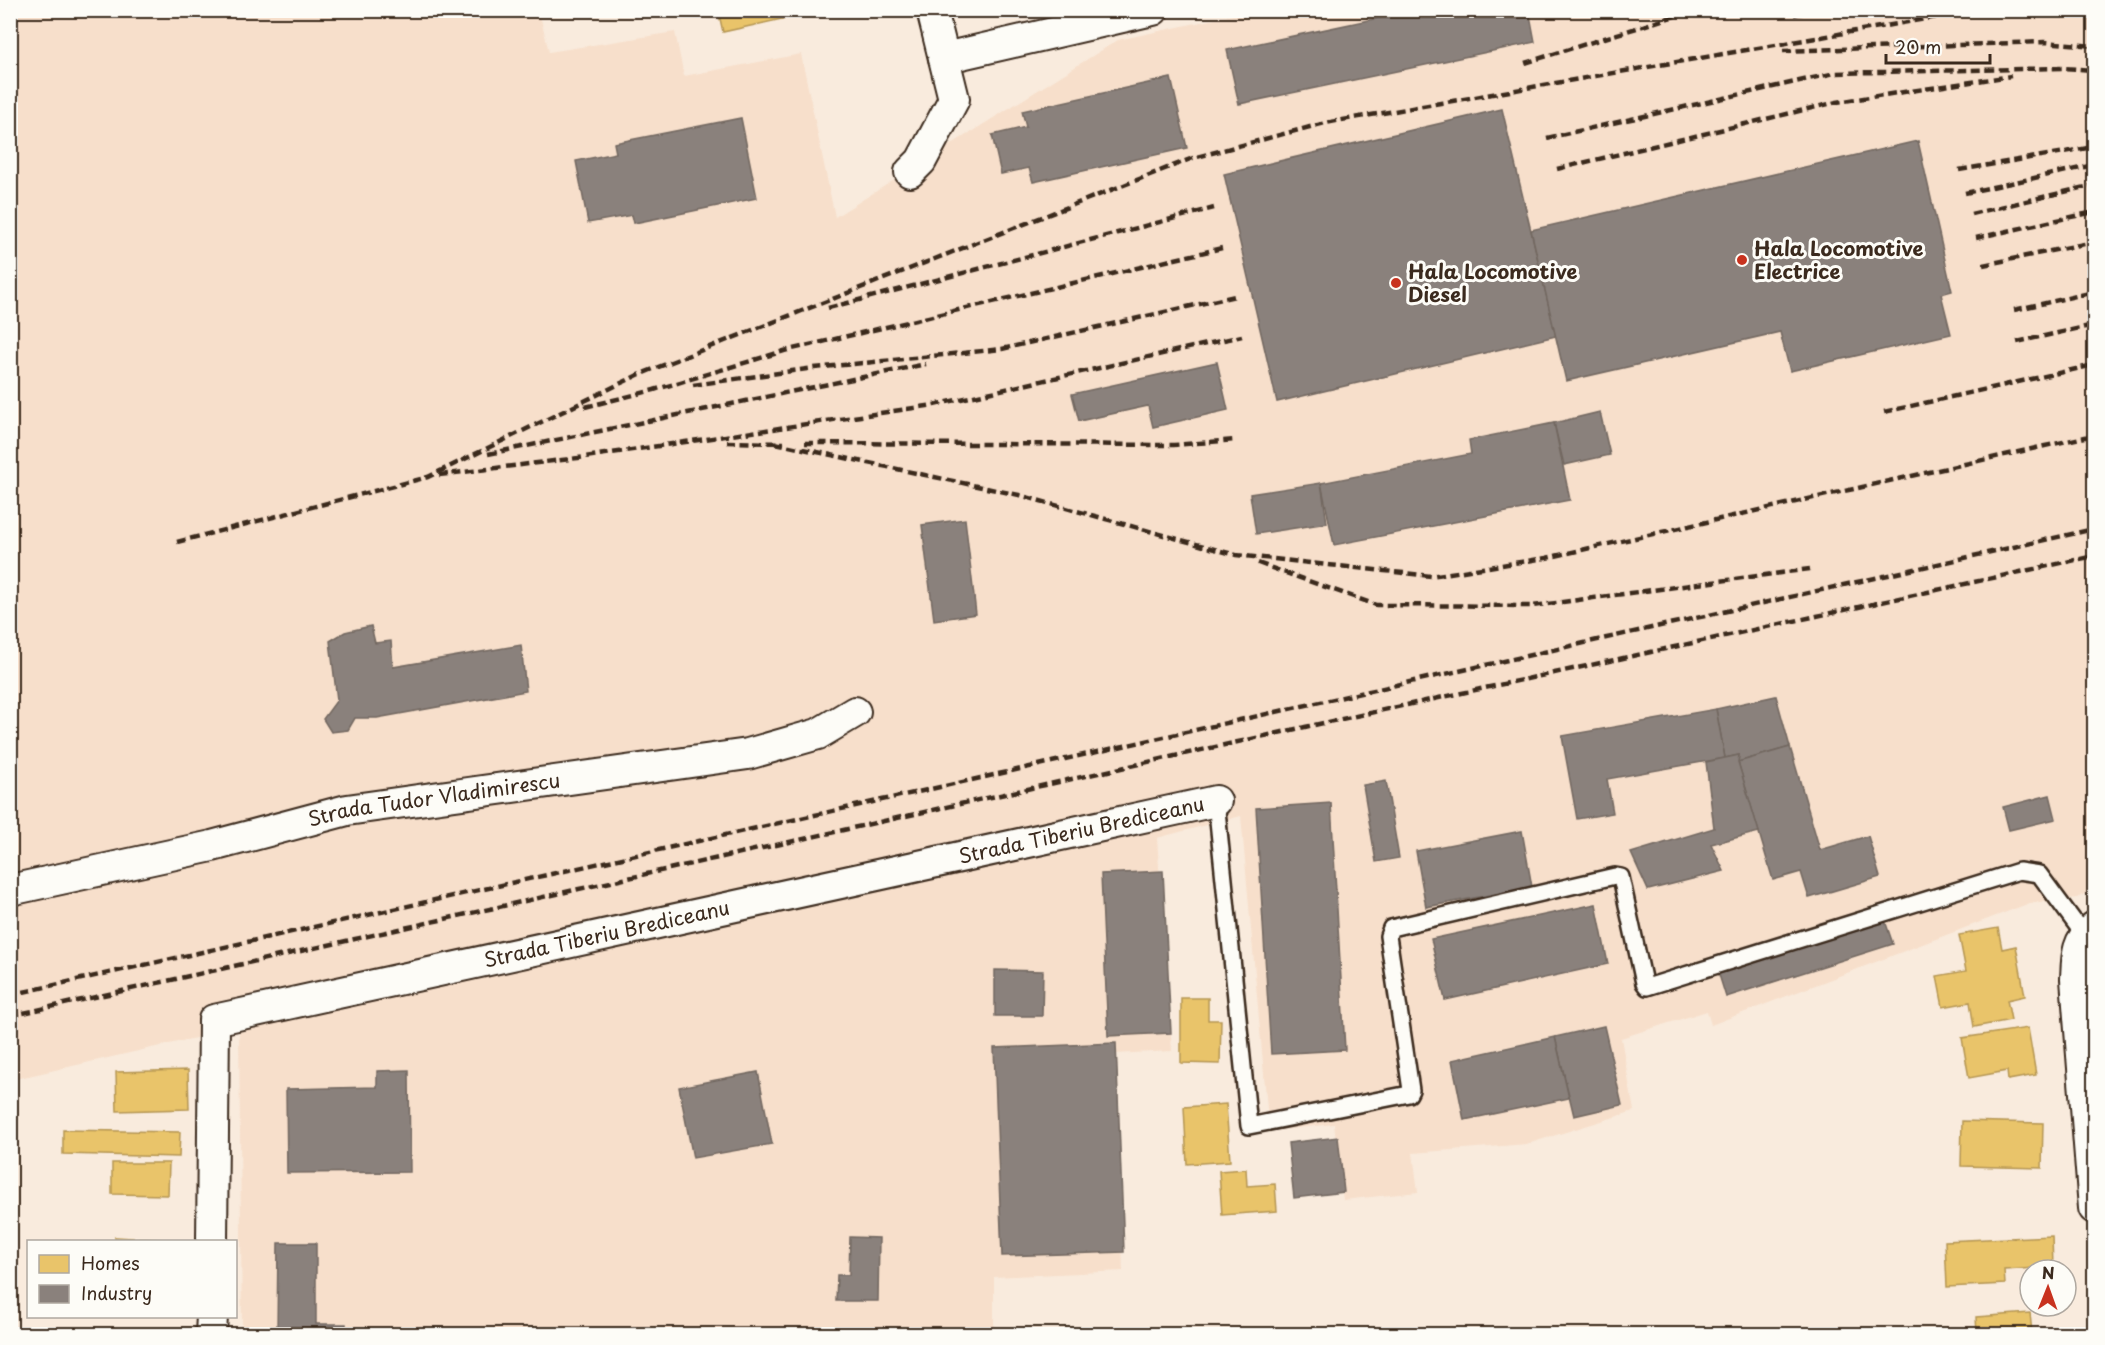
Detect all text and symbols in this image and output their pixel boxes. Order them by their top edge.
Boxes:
scale bar [1886,27,1990,65]
text: 20 m [1895,33,1941,60]
place label: Hala Locomotive Electrice [1754,233,1923,286]
marker: Hala Locomotive Electrice [1735,253,1749,267]
place label: Hala Locomotive Diesel [1408,256,1577,309]
marker: Hala Locomotive Diesel [1389,276,1403,290]
street label: Strada Tudor Vladimirescu [304,764,562,834]
street label: Strada Tiberiu Brediceanu [956,788,1207,871]
street label: Strada Tiberiu Brediceanu [481,892,732,975]
legend [27,1240,237,1318]
text: Homes [81,1249,139,1276]
north arrow [2018,1258,2078,1318]
text: N [2042,1260,2055,1284]
text: Industry [81,1279,152,1306]

